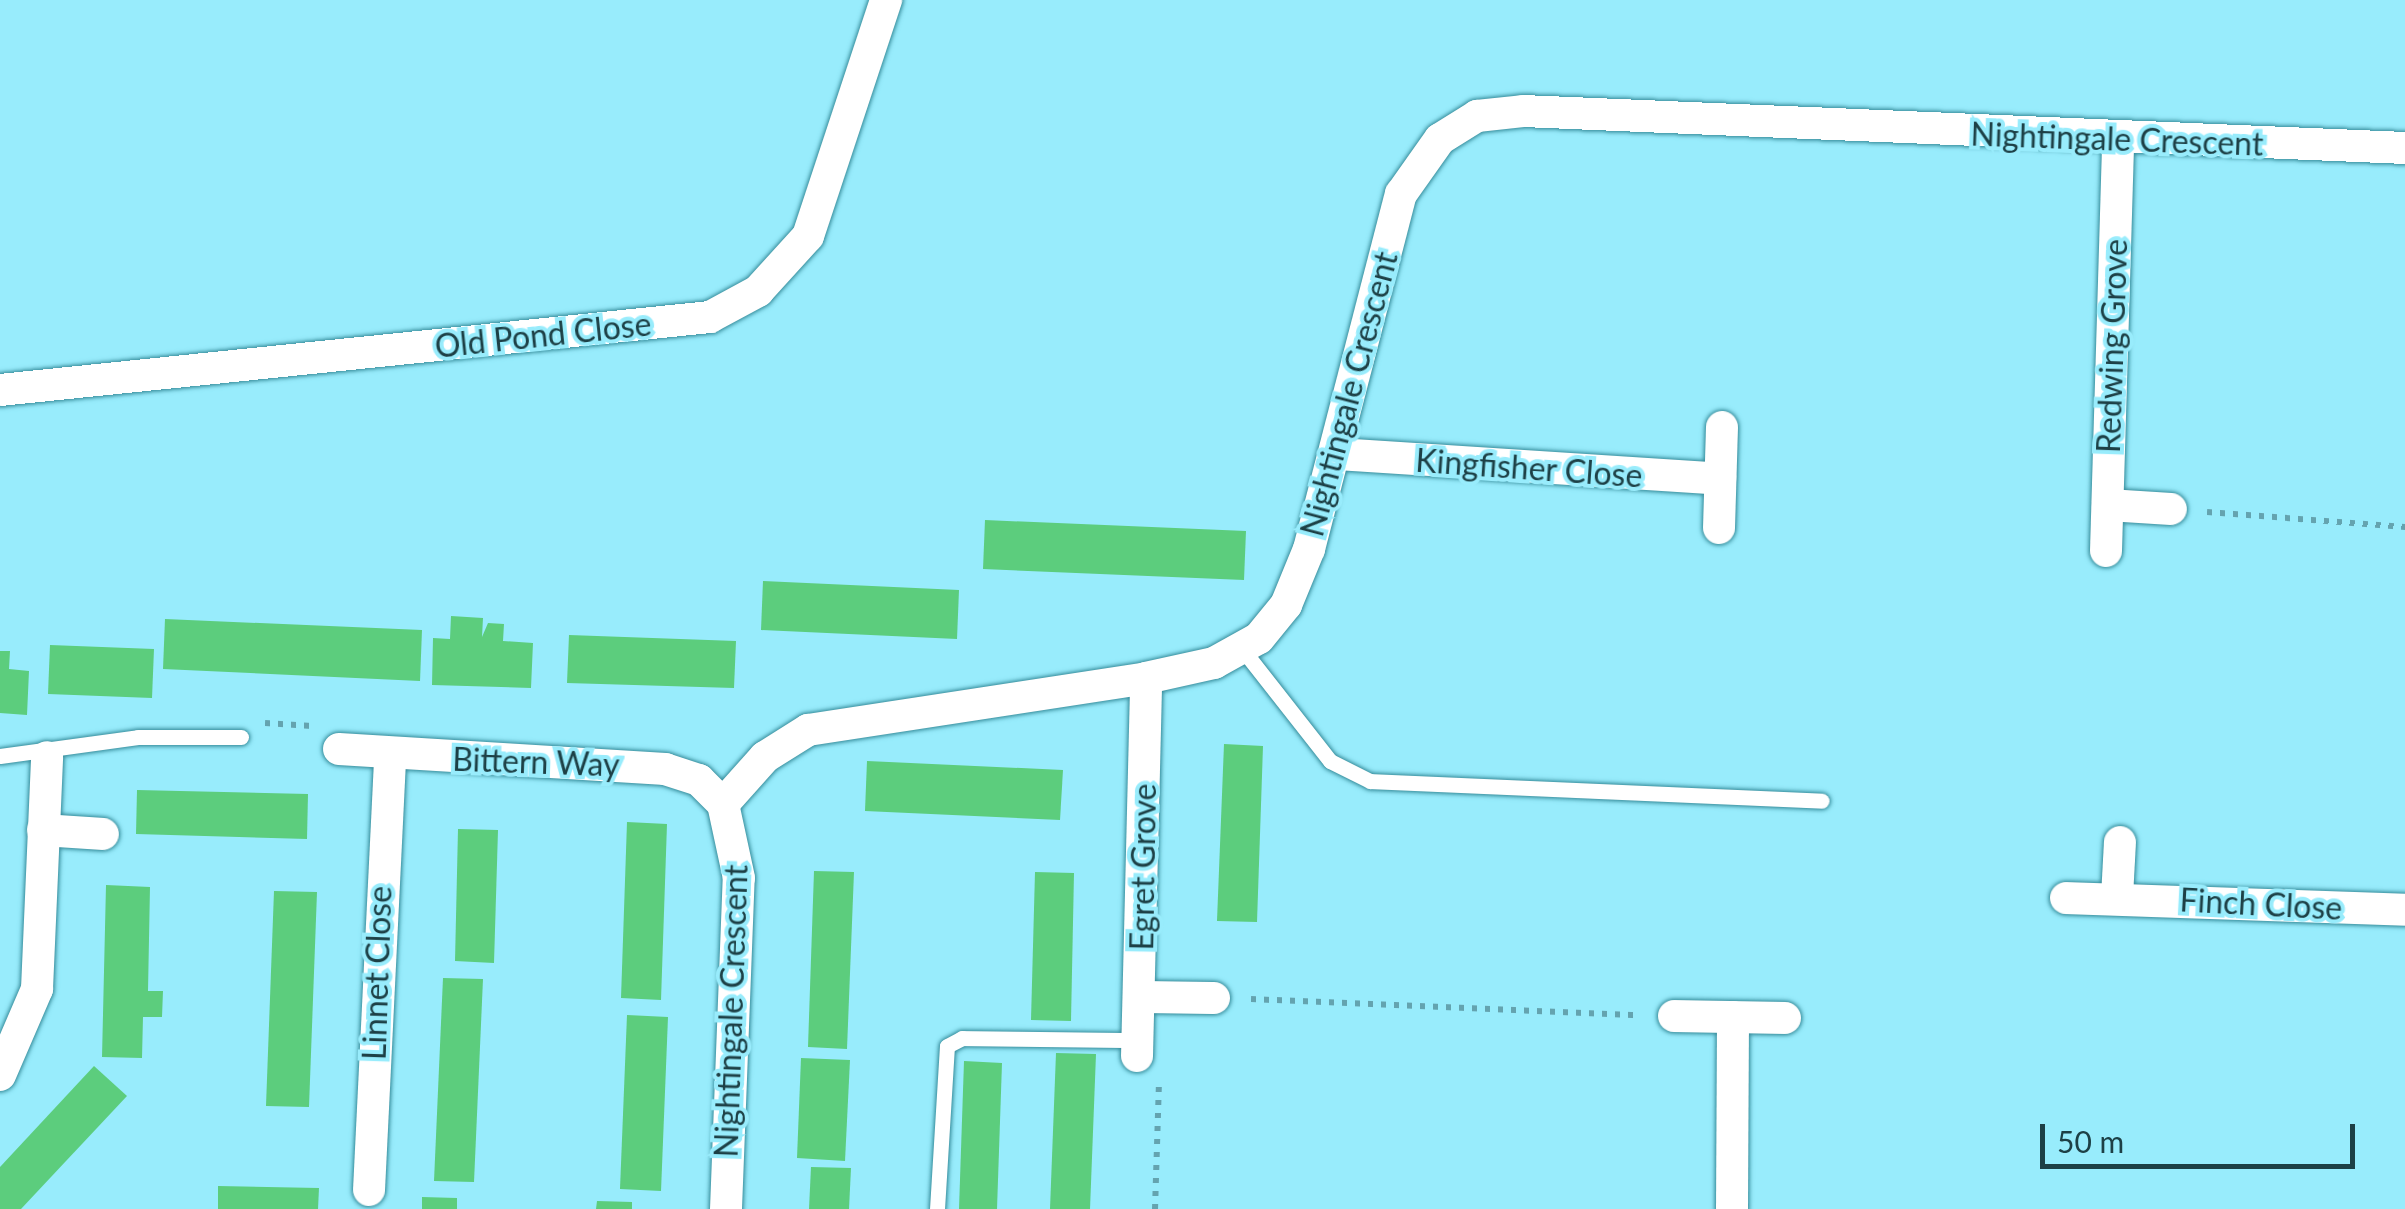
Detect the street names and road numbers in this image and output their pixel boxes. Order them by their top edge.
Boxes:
street label: Nightingale Crescent [1970,115,2264,163]
street label: Redwing Grove [2089,238,2135,454]
street label: Nightingale Crescent [1293,248,1405,540]
street label: Old Pond Close [433,305,653,365]
street label: Kingfisher Close [1414,441,1644,495]
street label: Bittern Way [452,740,620,784]
street label: Egret Grove [1122,783,1164,951]
street label: Nightingale Crescent [707,864,755,1158]
street label: Finch Close [2179,881,2343,927]
street label: Linnet Close [355,885,399,1061]

